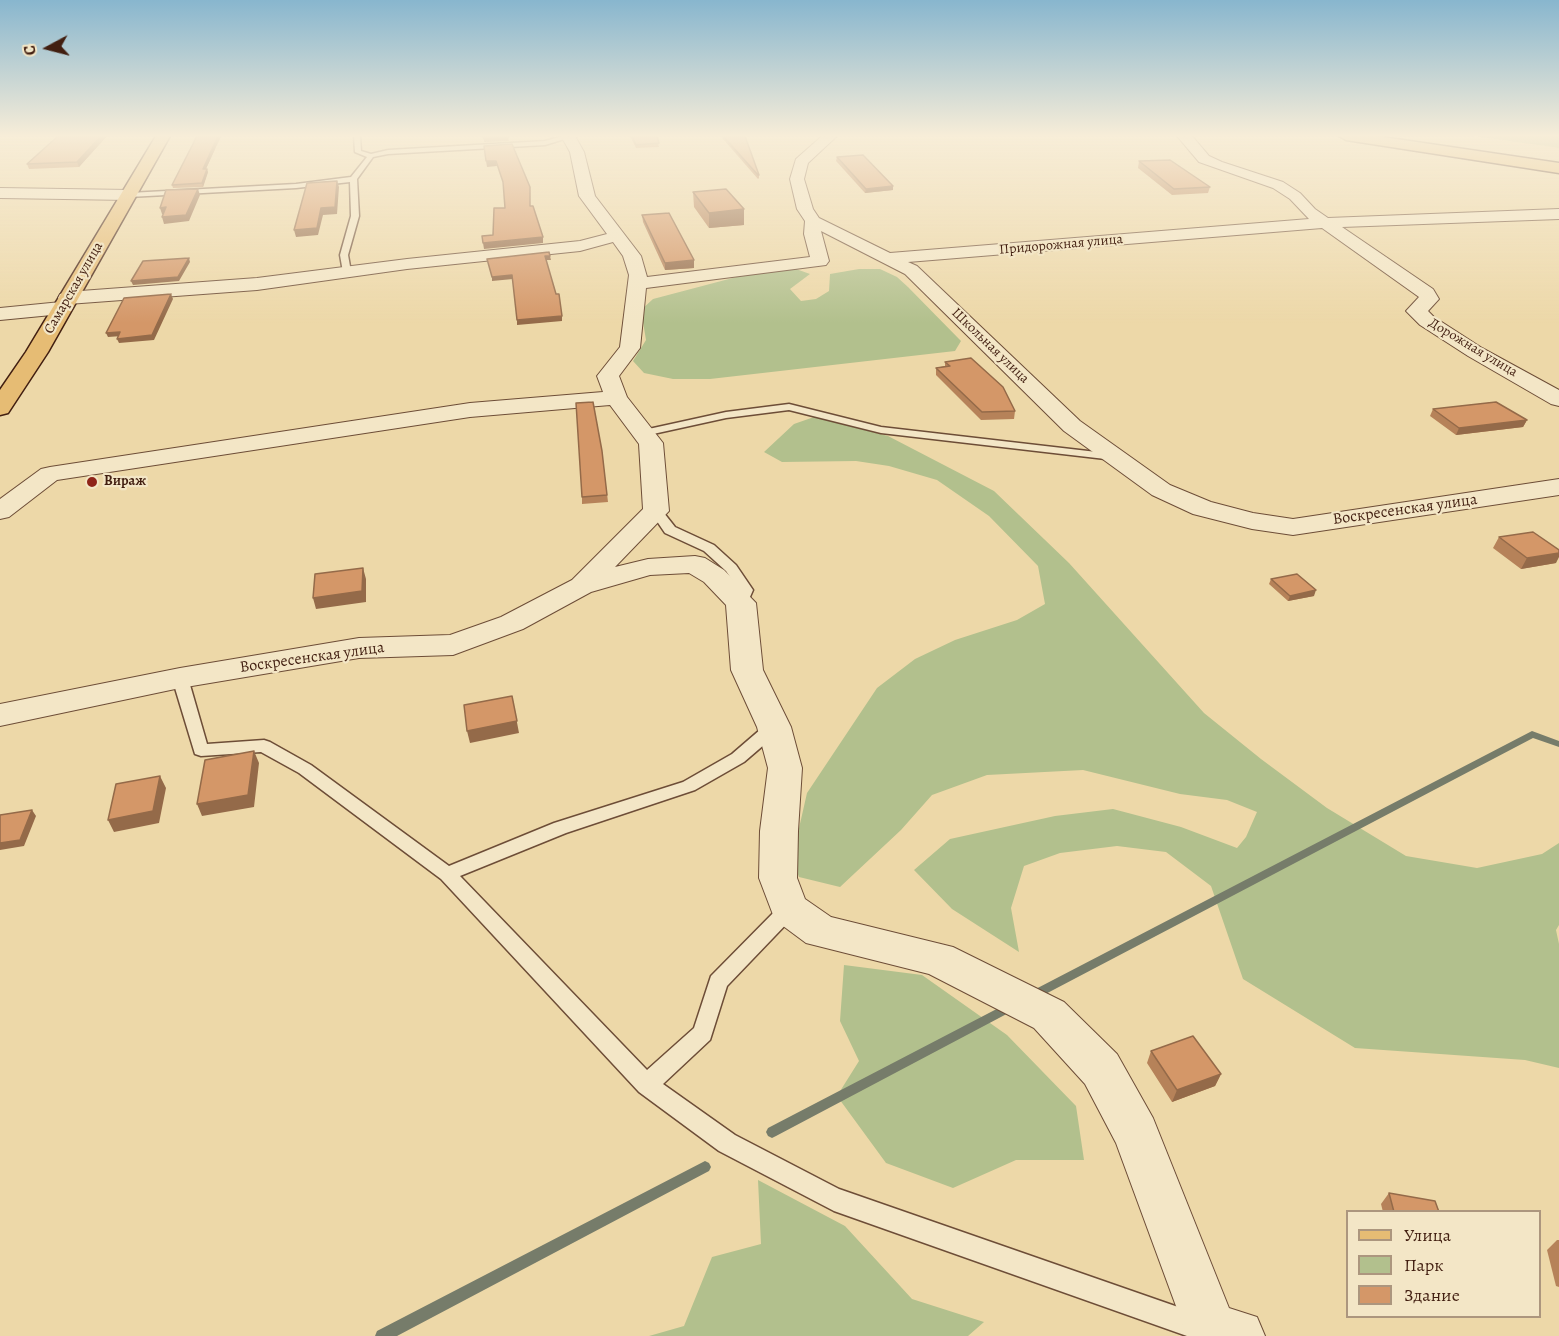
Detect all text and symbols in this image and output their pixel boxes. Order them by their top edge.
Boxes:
north arrow [18,18,78,78]
text: С [19,44,42,56]
street label: Придорожная улица [998,231,1124,259]
street label: Самарская улица [41,239,107,337]
street label: Школьная улица [948,305,1032,387]
street label: Дорожная улица [1426,315,1520,381]
place label: Вираж [104,474,146,490]
marker: Вираж [85,475,99,489]
street label: Воскресенская улица [1331,490,1479,530]
street label: Воскресенская улица [238,638,386,678]
legend [1346,1210,1541,1318]
text: Улица [1404,1223,1451,1247]
text: Парк [1404,1253,1444,1277]
text: Здание [1404,1283,1460,1307]

